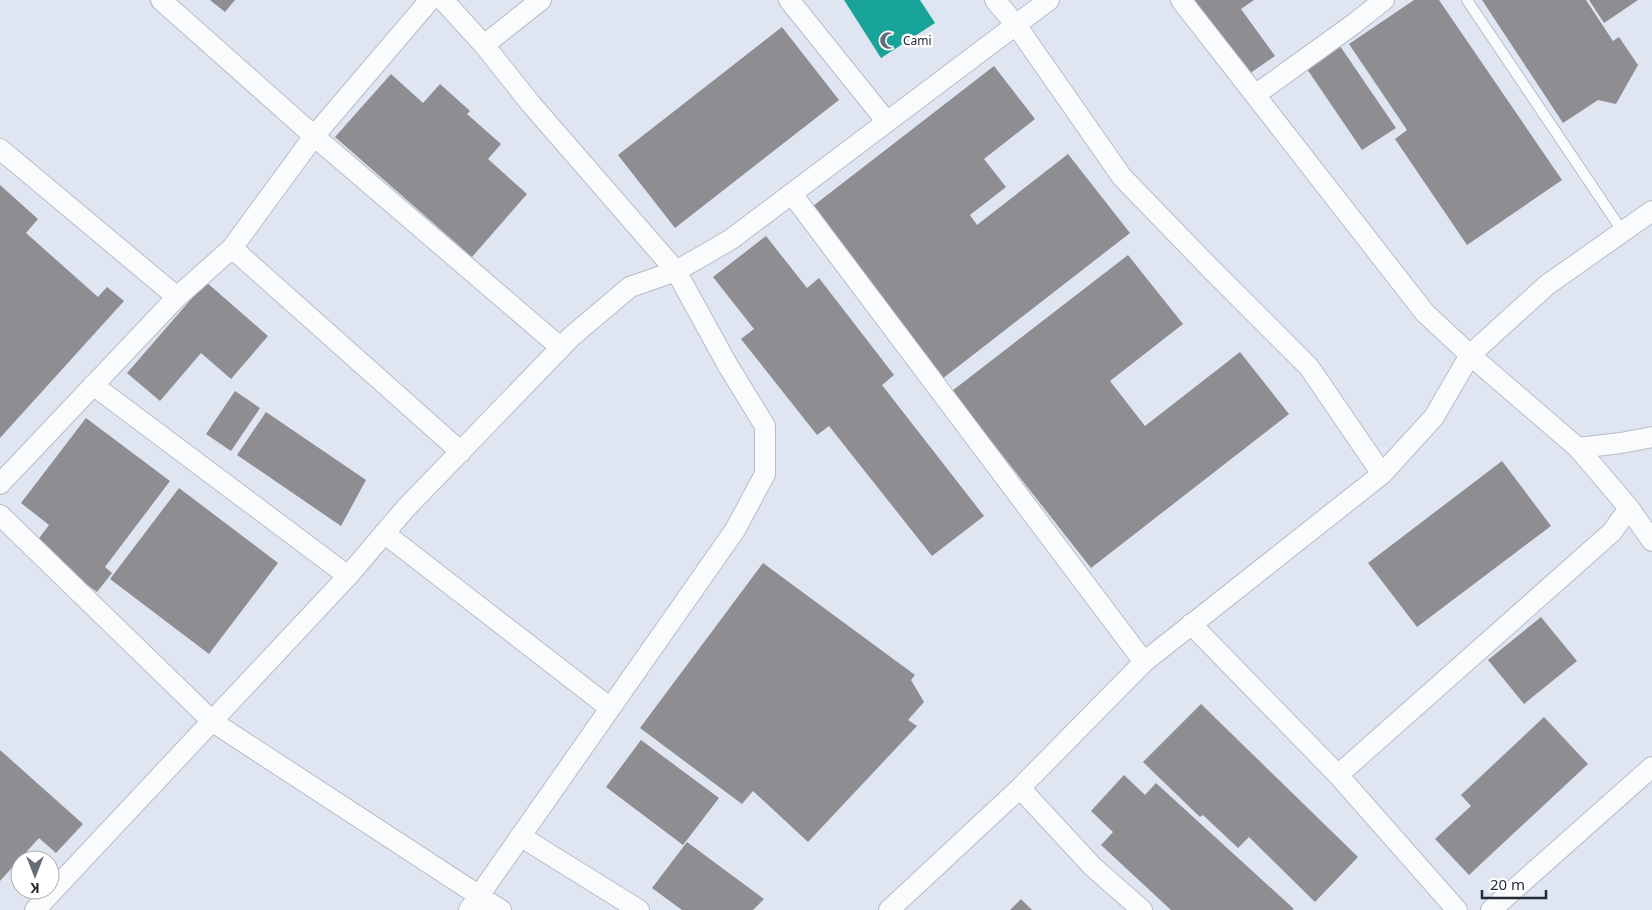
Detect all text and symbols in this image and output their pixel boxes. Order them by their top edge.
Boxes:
mosque icon: Cami [879,30,899,50]
place label: Cami [903,32,932,49]
north arrow [10,850,60,900]
scale bar [1482,868,1546,900]
text: 20 m [1490,874,1525,894]
text: K [30,879,40,898]

